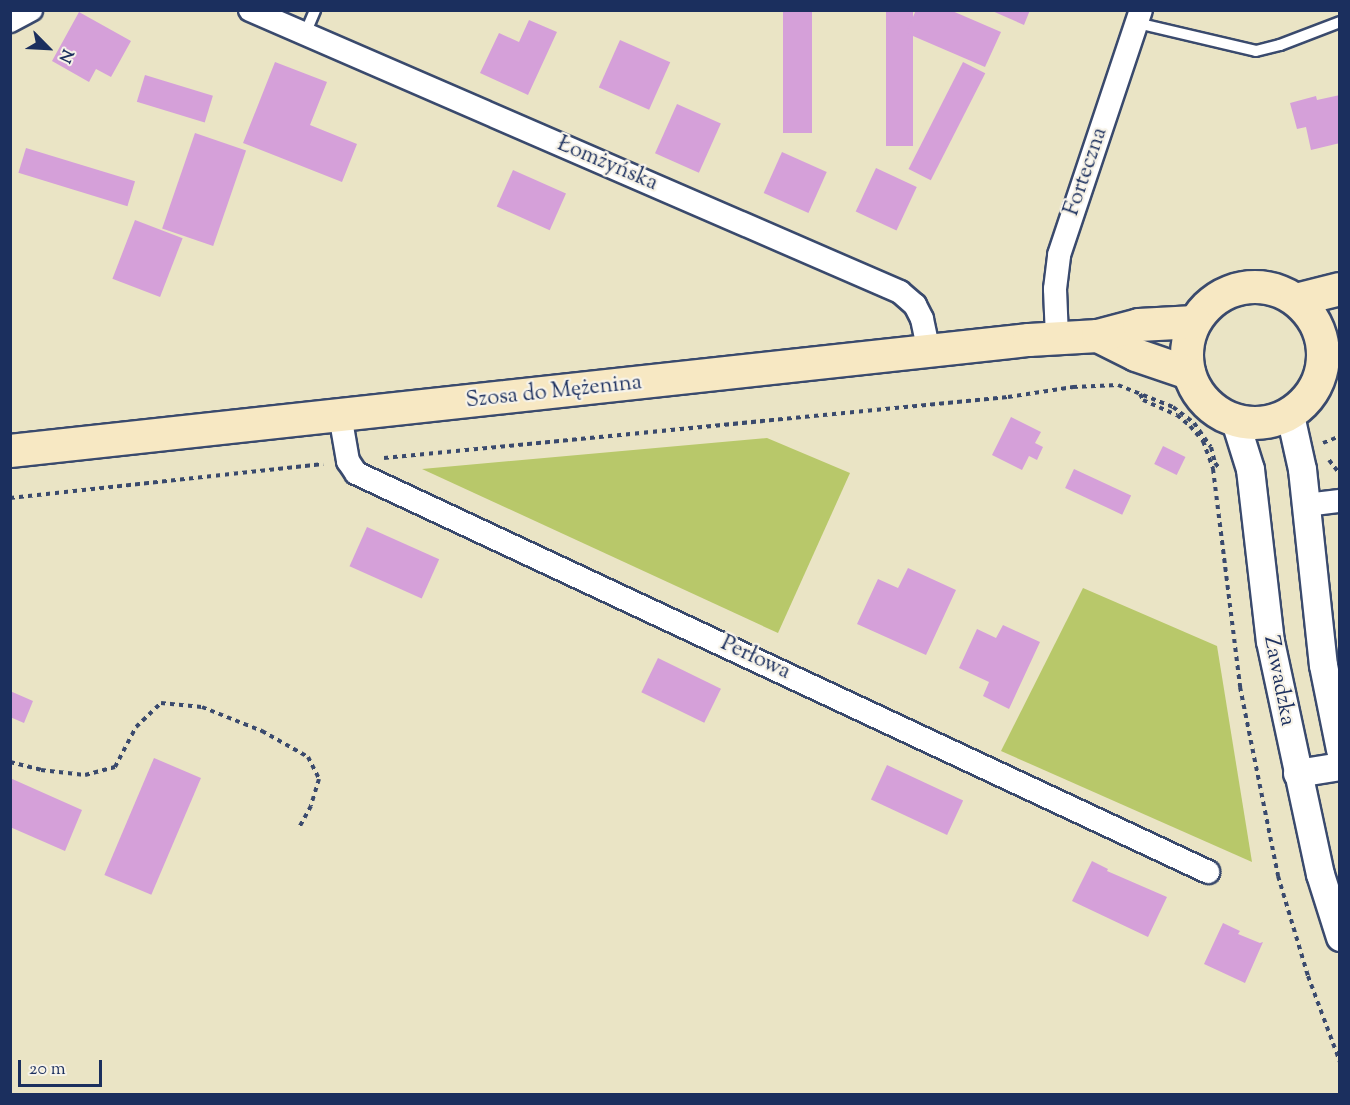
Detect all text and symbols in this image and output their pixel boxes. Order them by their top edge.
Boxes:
north arrow [18,18,78,78]
text: N [52,45,78,66]
street label: Forteczna [1060,125,1114,219]
street label: Łomżyńska [553,132,661,198]
street label: Szosa do Mężenina [465,371,643,415]
street label: Perłowa [716,631,794,687]
street label: Zawadzka [1256,634,1300,728]
scale bar [21,1048,105,1086]
text: 20 m [29,1057,66,1083]

